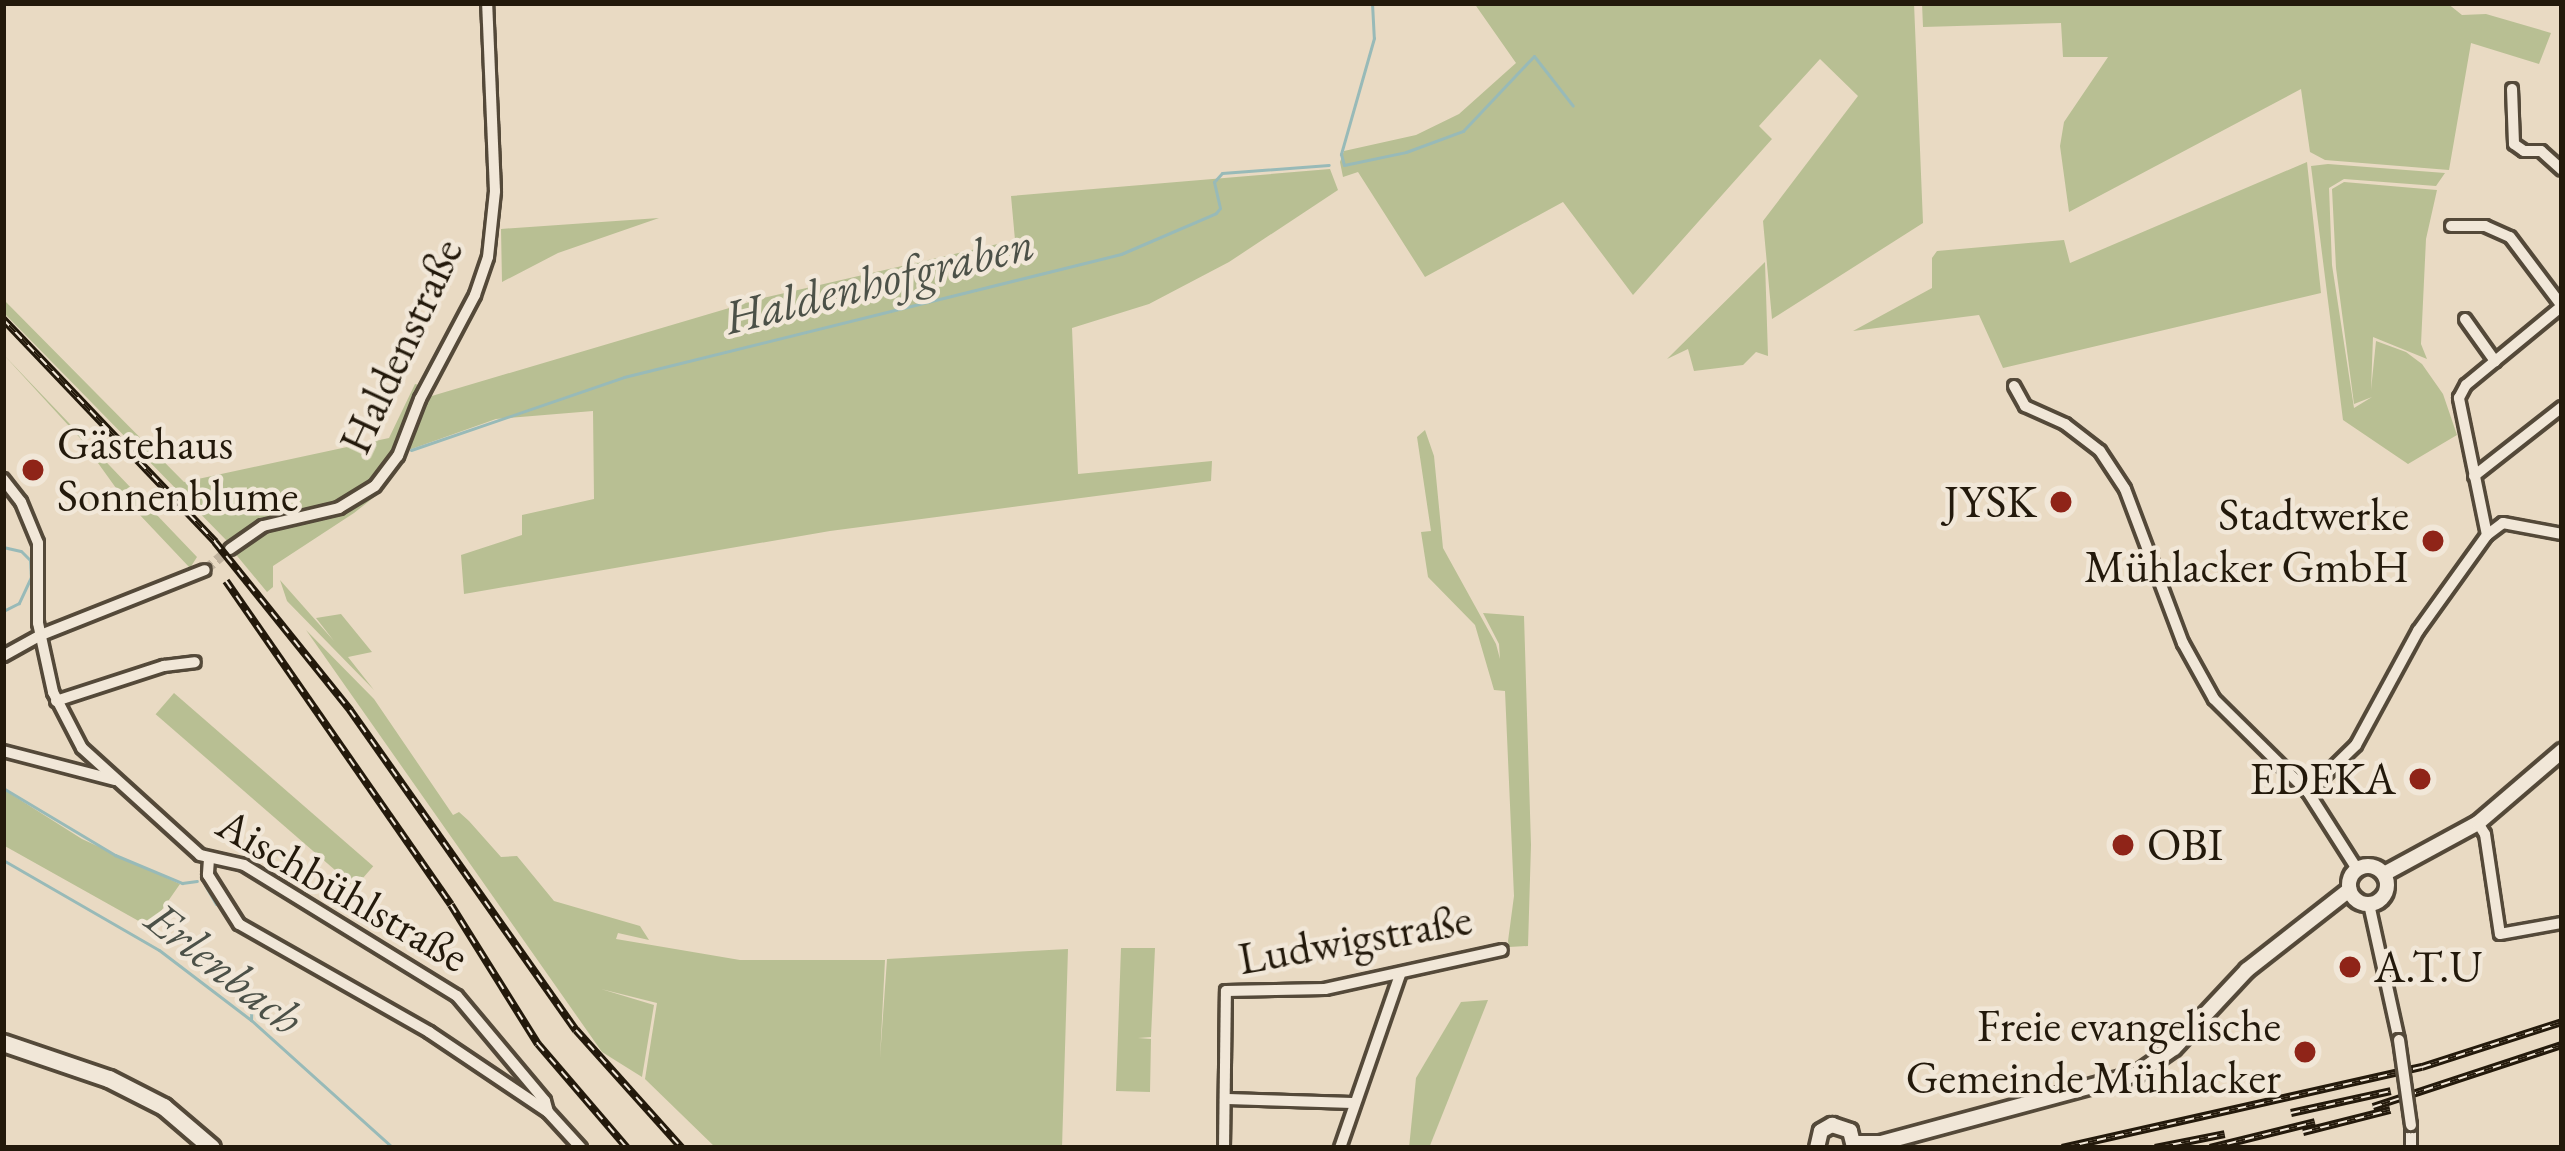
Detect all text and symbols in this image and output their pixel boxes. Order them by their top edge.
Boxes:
water label: Haldenhofgraben [718,214,1040,346]
street label: Haldenstraße [328,230,474,462]
place label: Gästehaus Sonnenblume [57,417,299,523]
marker: Gästehaus Sonnenblume [20,457,46,483]
place label: JYSK [1944,475,2037,529]
place label: Stadtwerke Mühlacker GmbH [2084,488,2409,594]
marker: JYSK [2048,489,2074,515]
marker: Stadtwerke Mühlacker GmbH [2420,528,2446,554]
place label: EDEKA [2250,752,2396,806]
marker: EDEKA [2407,766,2433,792]
street label: Aischbühlstraße [208,796,478,984]
place label: OBI [2147,818,2223,872]
marker: OBI [2110,832,2136,858]
water label: Erlenbach [135,889,315,1047]
street label: Ludwigstraße [1234,892,1476,986]
place label: A.T.U [2374,940,2482,994]
marker: A.T.U [2337,954,2363,980]
place label: Freie evangelische Gemeinde Mühlacker [1906,999,2281,1105]
marker: Freie evangelische Gemeinde Mühlacker [2292,1039,2318,1065]

